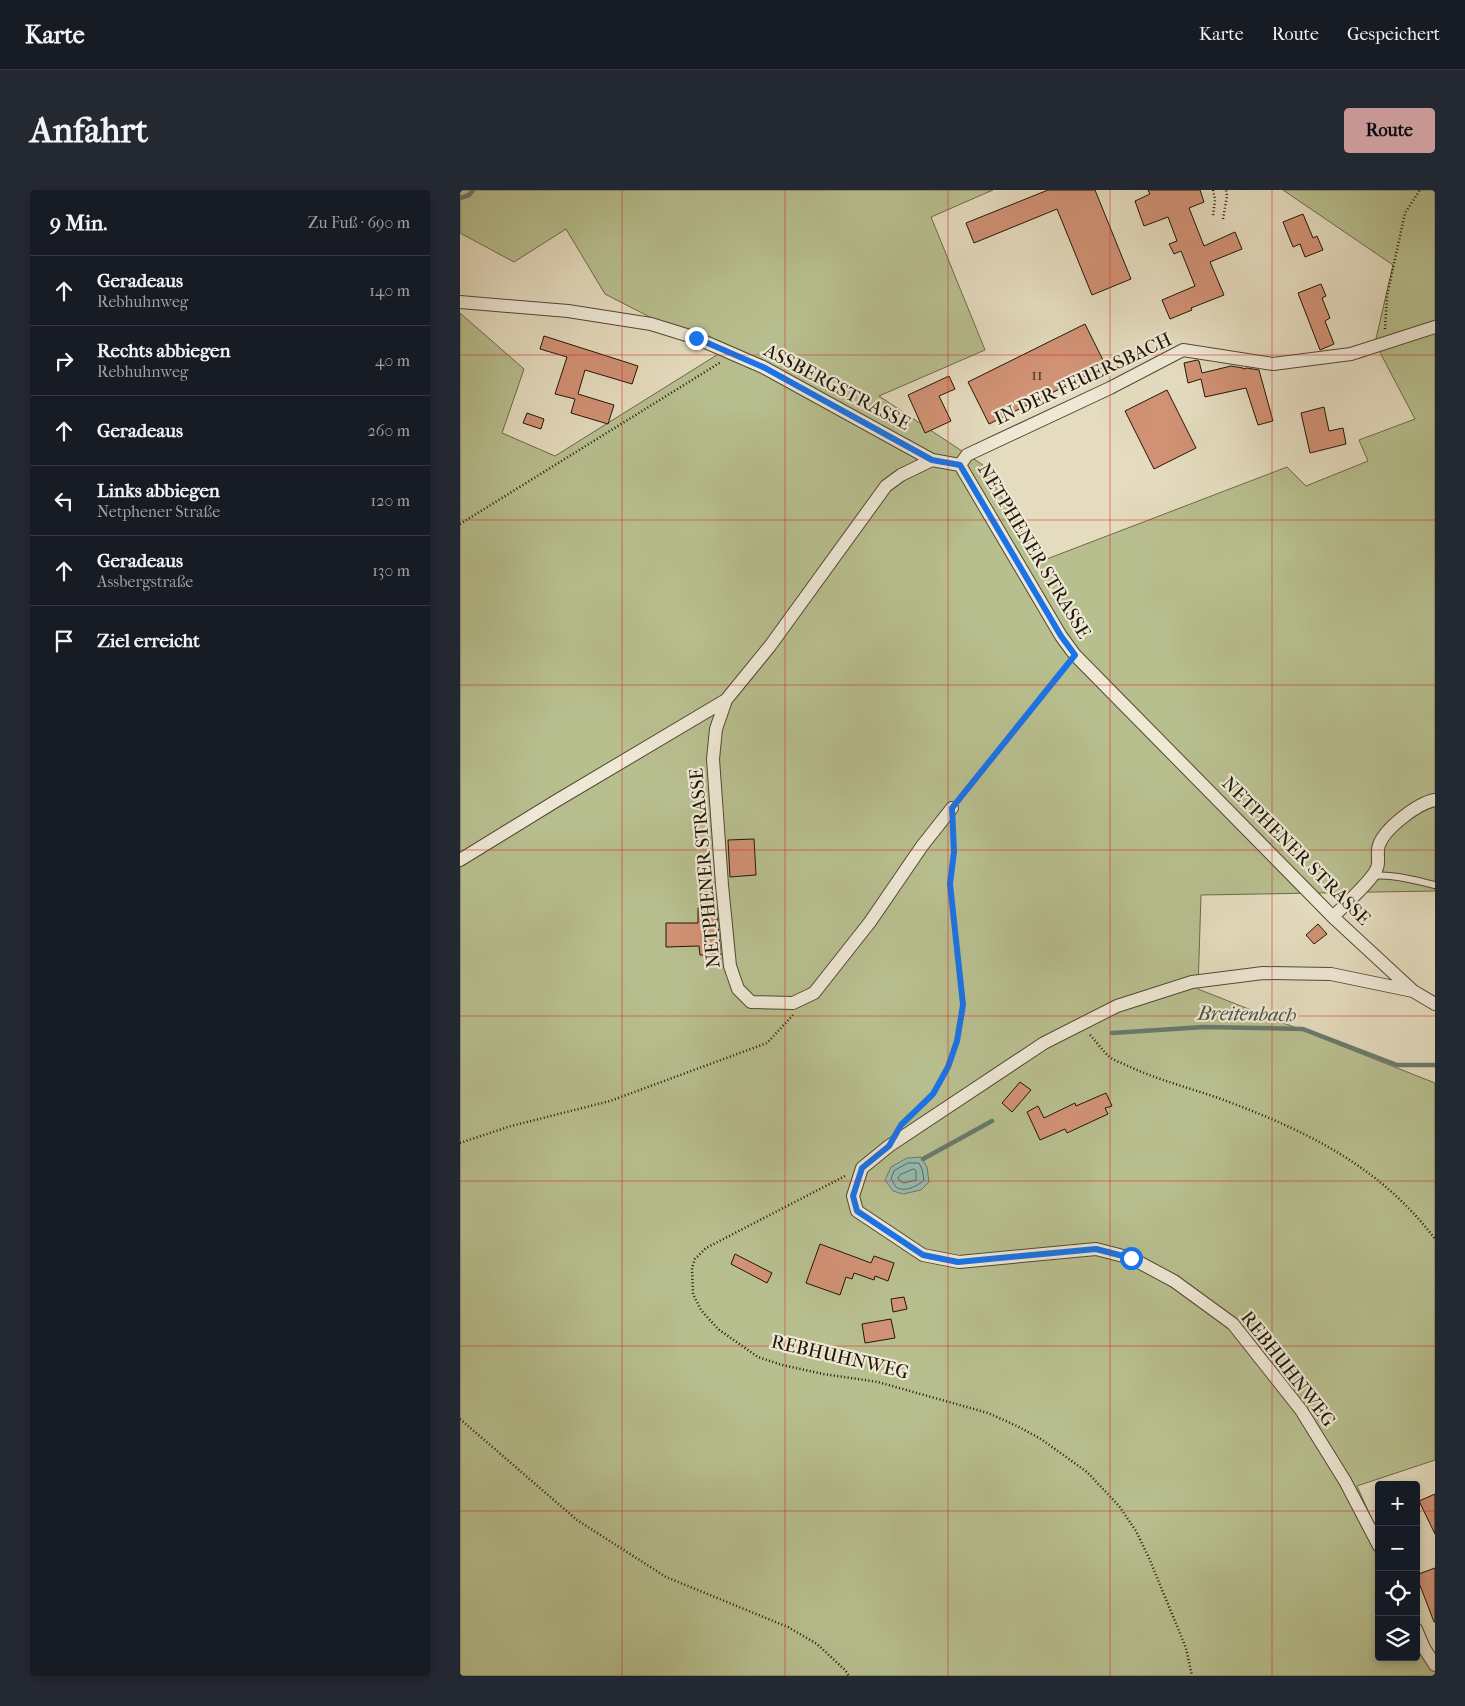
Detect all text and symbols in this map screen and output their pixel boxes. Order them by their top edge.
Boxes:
text: Karte [25,21,85,49]
text: Karte [1199,24,1244,45]
text: Route [1272,24,1319,45]
text: Gespeichert [1347,24,1440,45]
button: Route [1344,108,1435,153]
text: Anfahrt [30,110,148,151]
text: 9 Min. [50,211,107,235]
text: Zu Fuß · 690 m [308,213,410,232]
text: Geradeaus [97,270,183,292]
icon: ahead [50,277,78,305]
text: 140 m [369,281,410,300]
text: Rebhuhnweg [97,292,188,311]
route end [685,327,708,350]
street label: IN DER FEUERSBACH [991,328,1175,430]
street label: ASSBERGSTRASSE [759,339,914,435]
text: Rechts abbiegen [97,340,231,362]
icon: right [50,347,78,375]
text: 40 m [375,351,410,370]
text: Rebhuhnweg [97,362,188,381]
house number: 11 [1031,365,1043,384]
icon: ahead [50,417,78,445]
text: Geradeaus [97,420,183,442]
text: 260 m [368,421,410,440]
street label: NETPHENER STRASSE [973,459,1095,643]
text: Links abbiegen [97,480,220,502]
icon: left [50,487,78,515]
text: 120 m [371,491,410,510]
text: Netphener Straße [97,502,220,521]
text: Geradeaus [97,550,183,572]
icon: ahead [50,557,78,585]
text: 130 m [372,561,410,580]
text: Assbergstraße [97,572,193,591]
icon: arrive [50,627,78,655]
text: Ziel erreicht [97,630,200,652]
street label: NETPHENER STRASSE [685,767,725,969]
street label: NETPHENER STRASSE [1217,772,1375,930]
water label: Breitenbach [1196,1002,1297,1026]
route start [1120,1247,1143,1270]
street label: REBHUHNWEG [1236,1307,1340,1431]
street label: REBHUHNWEG [769,1330,911,1384]
map controls [1375,1481,1420,1661]
button: + [1375,1481,1420,1526]
button: − [1375,1526,1420,1571]
button: locate [1375,1571,1420,1616]
button: layers [1375,1616,1420,1661]

